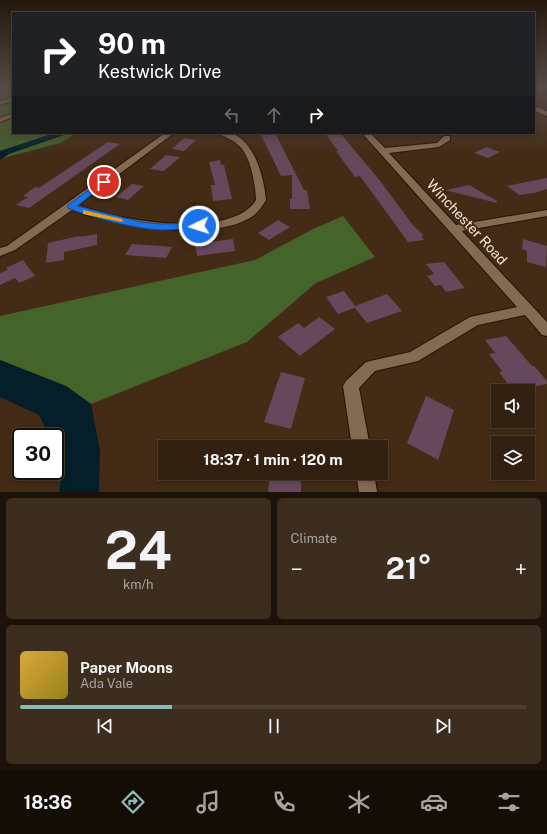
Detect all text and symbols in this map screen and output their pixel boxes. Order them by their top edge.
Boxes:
text: 90 m [98,27,166,60]
icon: right [32,28,84,80]
text: Kestwick Drive [98,61,222,82]
icon: left [221,104,243,126]
icon: ahead [263,104,285,126]
icon: right [305,104,327,126]
pin [87,165,121,199]
icon: arrive [93,171,115,193]
street label: Winchester Road [423,176,511,268]
position arrow [178,205,220,247]
map controls [491,384,535,480]
button: sound [491,384,535,428]
speed limit sign: 30 [12,428,64,480]
button: layers [491,436,535,480]
text: 18:37 · 1 min · 120 m [203,451,343,468]
text: 24 [105,520,172,581]
text: Climate [291,531,337,546]
text: 21° [386,550,432,586]
text: − [291,556,303,582]
text: + [515,556,527,582]
text: km/h [123,577,154,592]
text: Paper Moons [80,659,173,676]
text: Ada Vale [80,676,133,691]
icon: previous [94,715,116,737]
icon: pause [263,715,285,737]
icon: next [432,715,454,737]
icon: directions [119,788,147,816]
icon: music [194,788,222,816]
icon: phone [270,788,298,816]
icon: climate [345,788,373,816]
icon: car [420,788,448,816]
icon: filters [495,788,523,816]
text: 18:36 [24,792,72,813]

